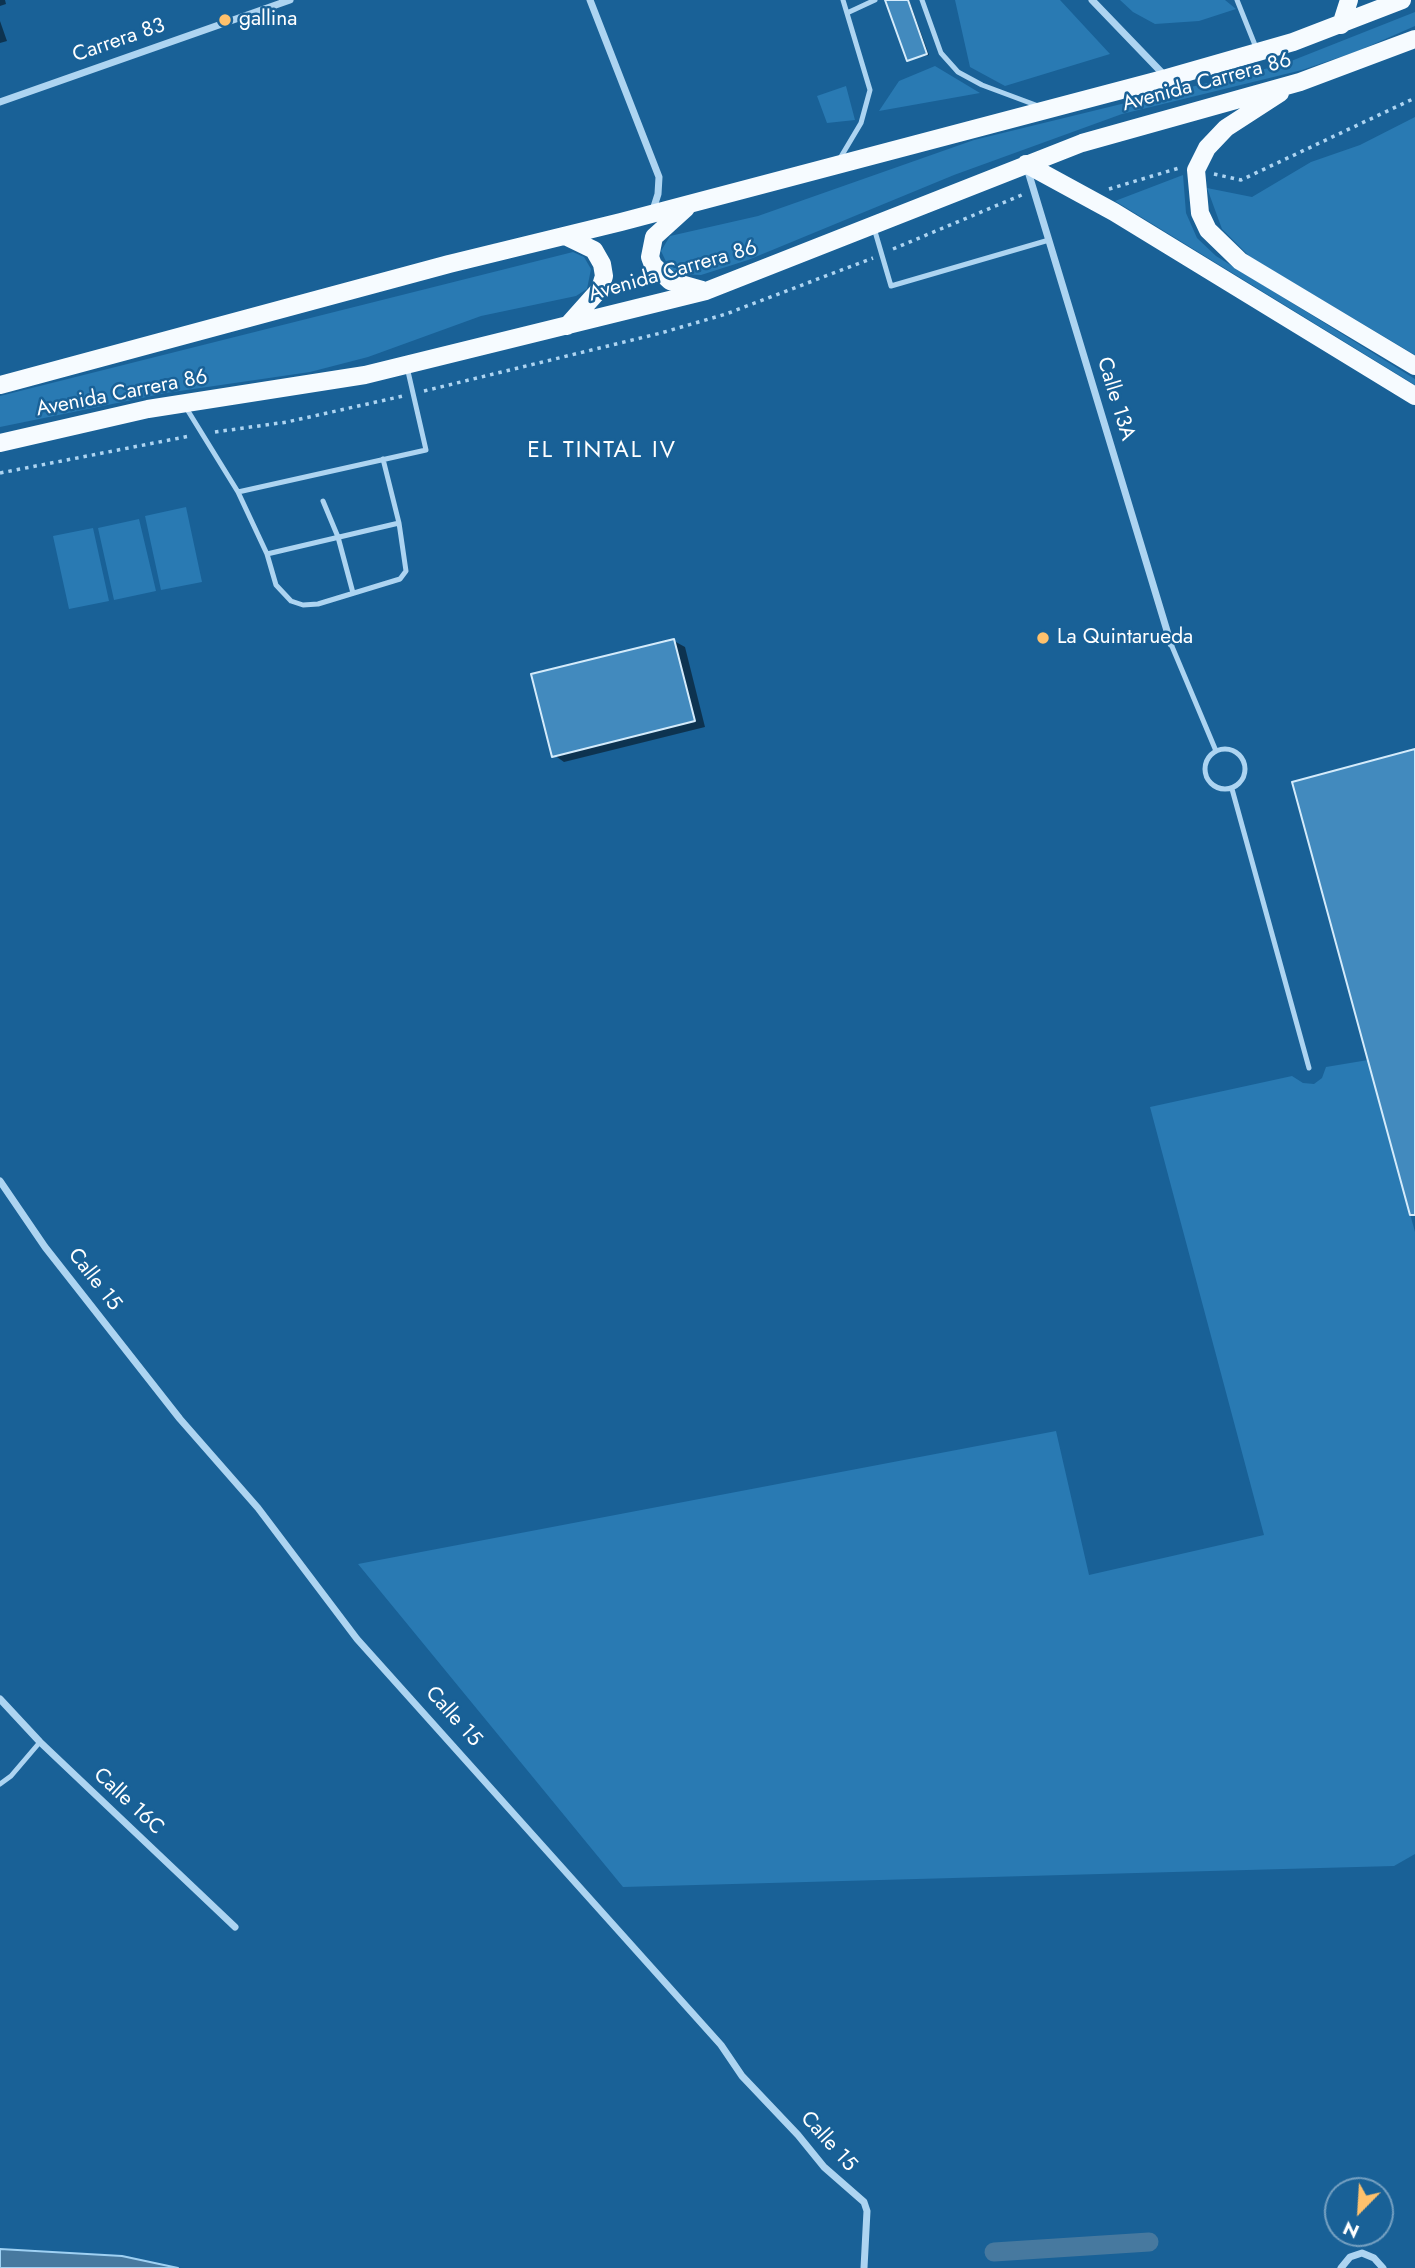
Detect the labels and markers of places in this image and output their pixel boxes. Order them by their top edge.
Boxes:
place label: gallina [239,7,297,33]
marker: gallina [217,12,233,28]
place label: La Quintarueda [1057,625,1193,651]
marker: La Quintarueda [1035,630,1051,646]

